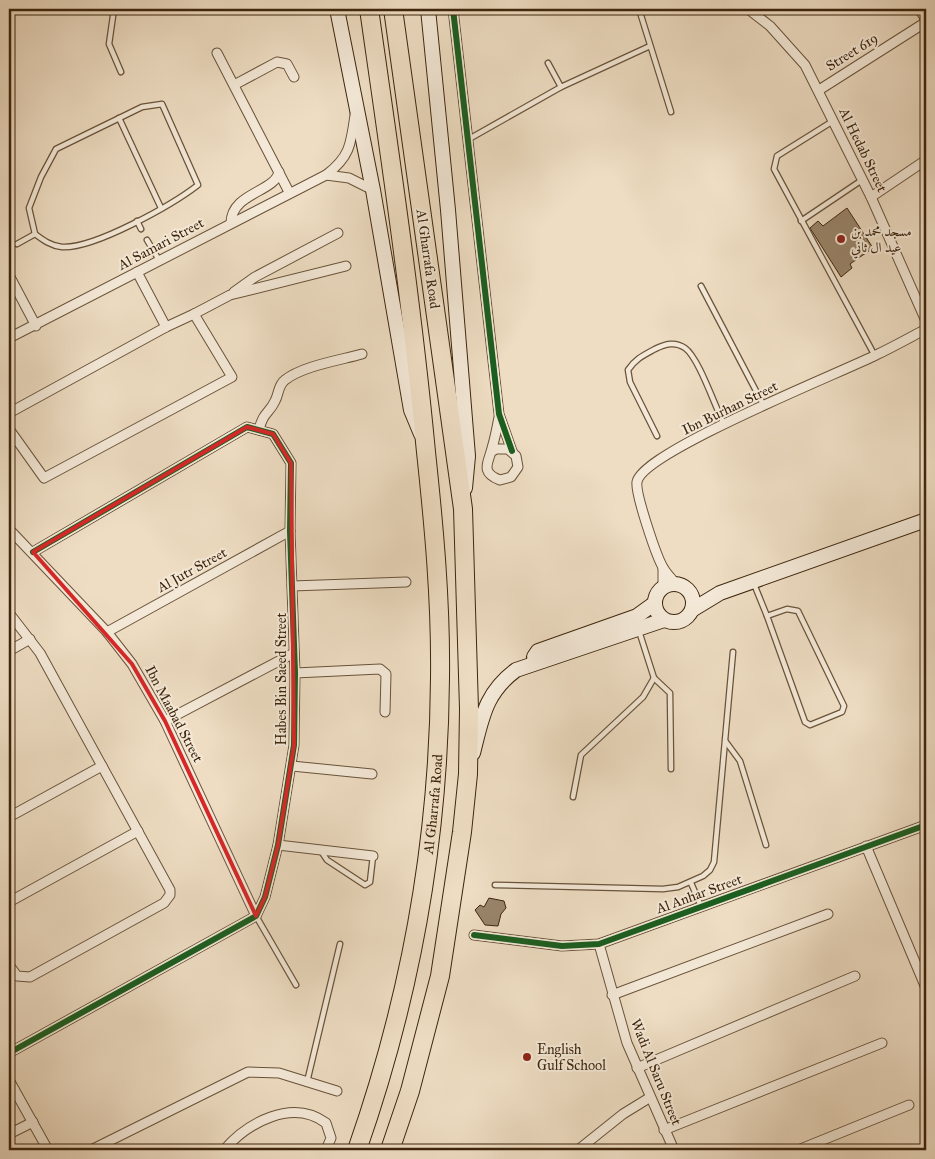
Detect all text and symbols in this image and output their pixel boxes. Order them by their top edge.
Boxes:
street label: Street 619 [823,29,881,75]
street label: Al Hedab Street [835,104,891,195]
street label: Al Gharrafa Road [412,207,443,310]
street label: Al Samari Street [114,214,207,274]
place label: مسجد محمد بن عيد ال ثاني [851,223,912,259]
marker: مسجد محمد بن عيد ال ثاني [835,233,847,245]
street label: Ibn Burhan Street [679,377,781,438]
street label: Al Jutr Street [153,544,230,597]
street label: Habes Bin Saeed Street [273,613,290,745]
street label: Ibn Maabad Street [141,663,207,765]
street label: Al Gharrafa Road [419,754,446,856]
street label: Al Anhar Street [653,871,744,918]
street label: Wadi Al Saru Street [627,1016,685,1128]
place label: English Gulf School [537,1041,606,1074]
marker: English Gulf School [521,1051,533,1063]

